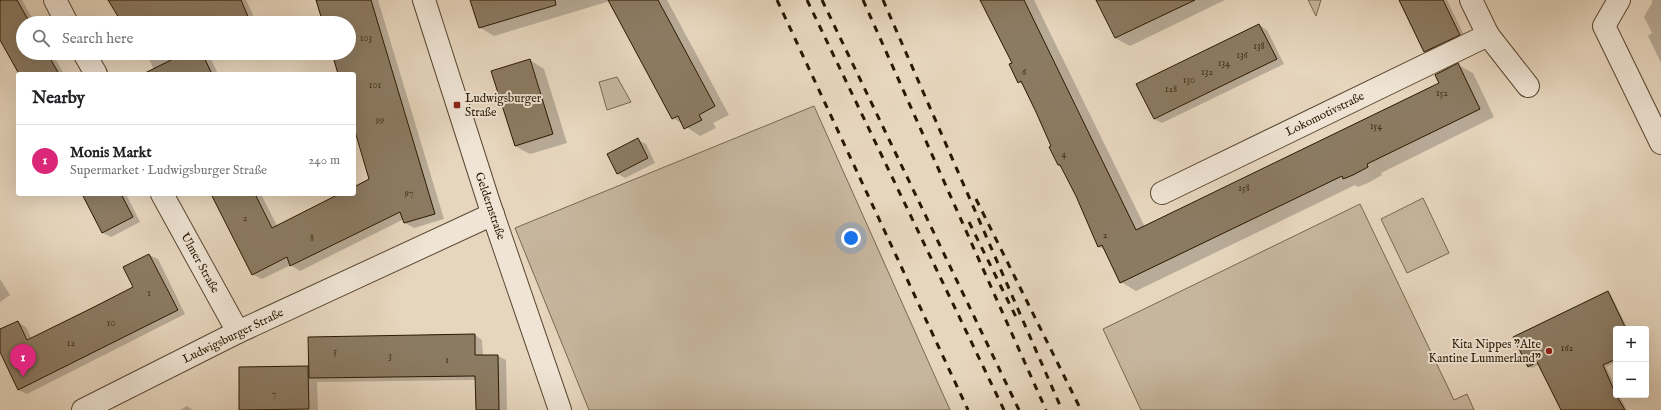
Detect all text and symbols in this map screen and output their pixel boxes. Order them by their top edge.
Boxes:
search box [16,16,356,60]
icon: search [30,27,52,49]
text: Search here [62,29,133,48]
house number: 103 [360,32,372,45]
house number: 138 [1253,40,1265,53]
house number: 136 [1236,49,1249,62]
house number: 134 [1218,57,1230,70]
house number: 6 [1022,66,1027,79]
house number: 132 [1201,66,1213,79]
house number: 130 [1183,74,1195,87]
house number: 101 [369,79,381,92]
house number: 128 [1165,83,1177,96]
house number: 152 [1436,87,1448,100]
text: Nearby [32,88,85,109]
street label: Lokomotivstraße [1283,88,1367,140]
place label: Ludwigsburger Straße [465,91,542,120]
marker: Ludwigsburger Straße [452,100,462,110]
house number: 99 [375,114,384,127]
house number: 154 [1370,120,1382,133]
text: Monis Markt [70,143,152,162]
house number: 4 [1062,148,1067,161]
text: 1 [43,152,47,169]
text: 240 m [308,152,340,169]
text: Supermarket · Ludwigsburger Straße [70,162,267,179]
street label: Geldernstraße [471,170,509,242]
house number: 158 [1238,182,1250,195]
house number: 97 [403,187,414,200]
house number: 2 [243,212,248,225]
your location [841,228,861,248]
house number: 2 [1103,229,1108,242]
street label: Ulmer Straße [177,230,223,296]
house number: 8 [310,232,314,245]
house number: 1 [147,287,151,300]
street label: Ludwigsburger Straße [180,305,286,367]
house number: 10 [107,317,115,330]
map controls [1613,326,1649,398]
button: + [1613,326,1649,362]
house number: 12 [67,337,76,350]
place label: Kita Nippes "Alte Kantine Lummerland" [1429,337,1541,366]
house number: 162 [1561,342,1574,355]
pin: 1 [10,344,36,377]
house number: 5 [333,345,337,358]
marker: Kita Nippes "Alte Kantine Lummerland" [1544,346,1554,356]
house number: 3 [388,350,392,363]
house number: 1 [445,354,449,367]
button: − [1613,362,1649,398]
house number: 7 [272,388,277,401]

